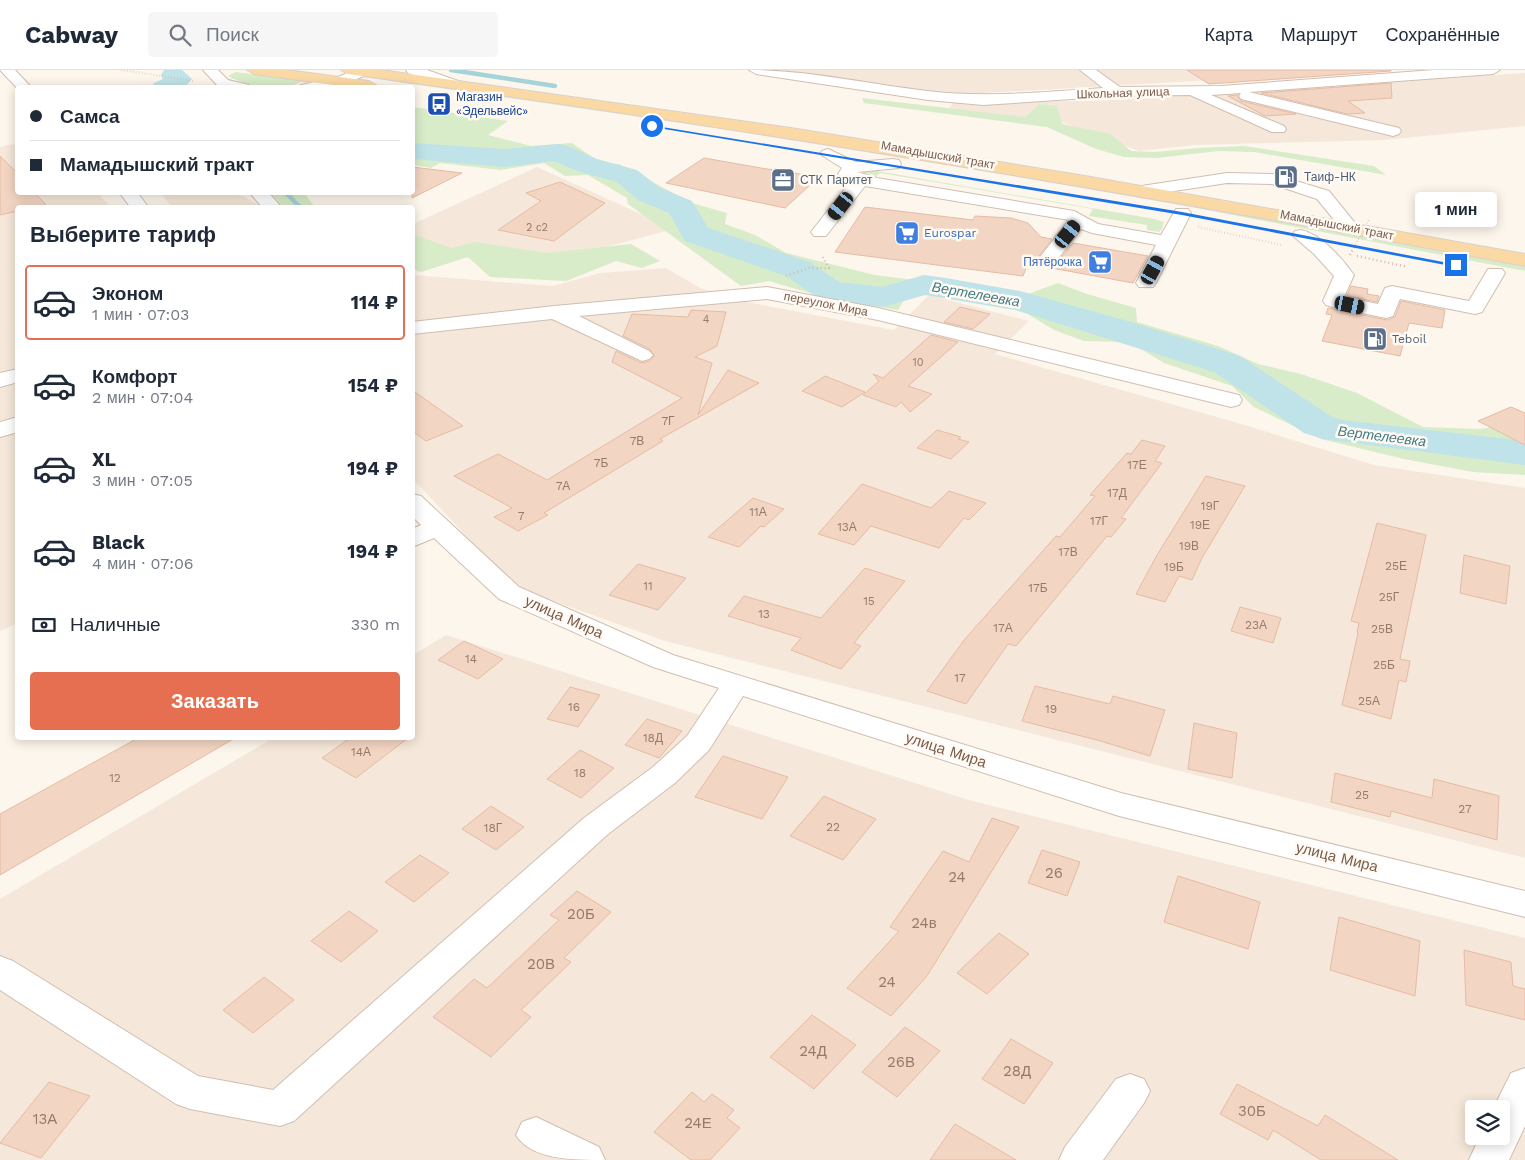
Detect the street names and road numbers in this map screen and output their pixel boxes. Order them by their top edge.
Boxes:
street label: Школьная улица [1076,84,1170,102]
street label: Мамадышский тракт [880,138,997,172]
street label: Мамадышский тракт [1279,207,1395,243]
street label: переулок Мира [783,289,870,319]
street label: улица Мира [522,592,607,643]
street label: улица Мира [903,728,989,772]
street label: улица Мира [1294,838,1381,876]

